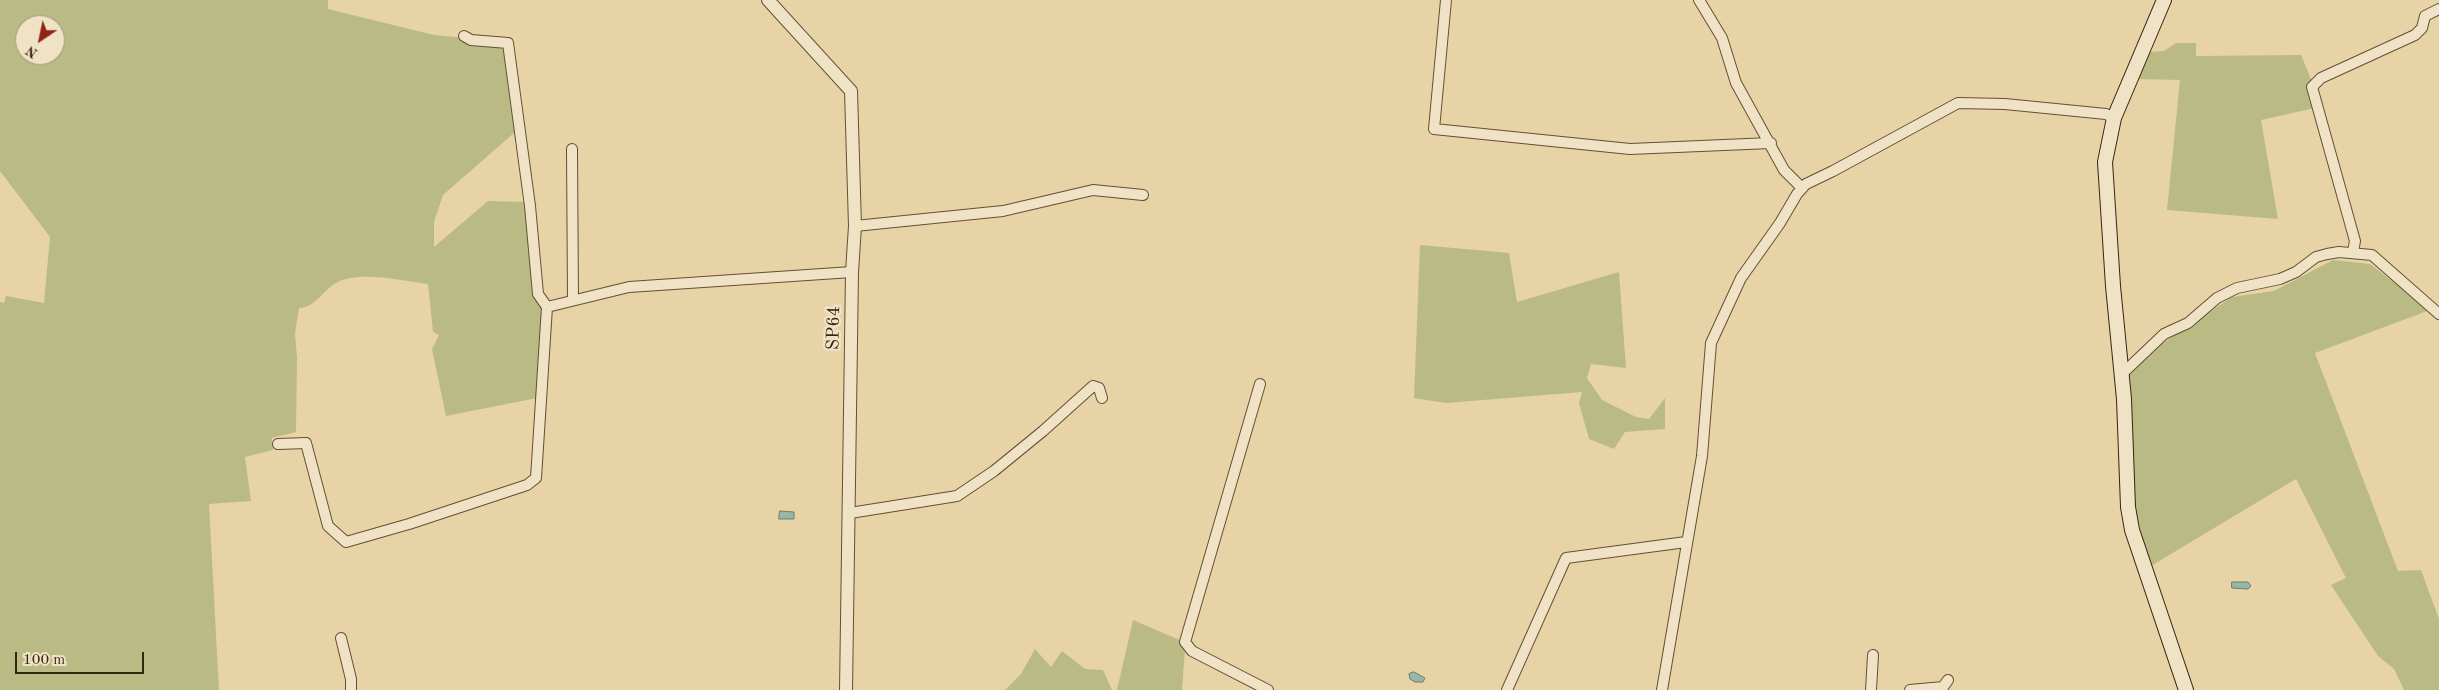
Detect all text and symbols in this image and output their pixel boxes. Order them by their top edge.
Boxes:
north arrow [15,15,65,65]
text: N [24,43,41,60]
street label: SP64 [823,306,845,350]
scale bar [18,642,146,674]
text: 100 m [23,653,65,668]

